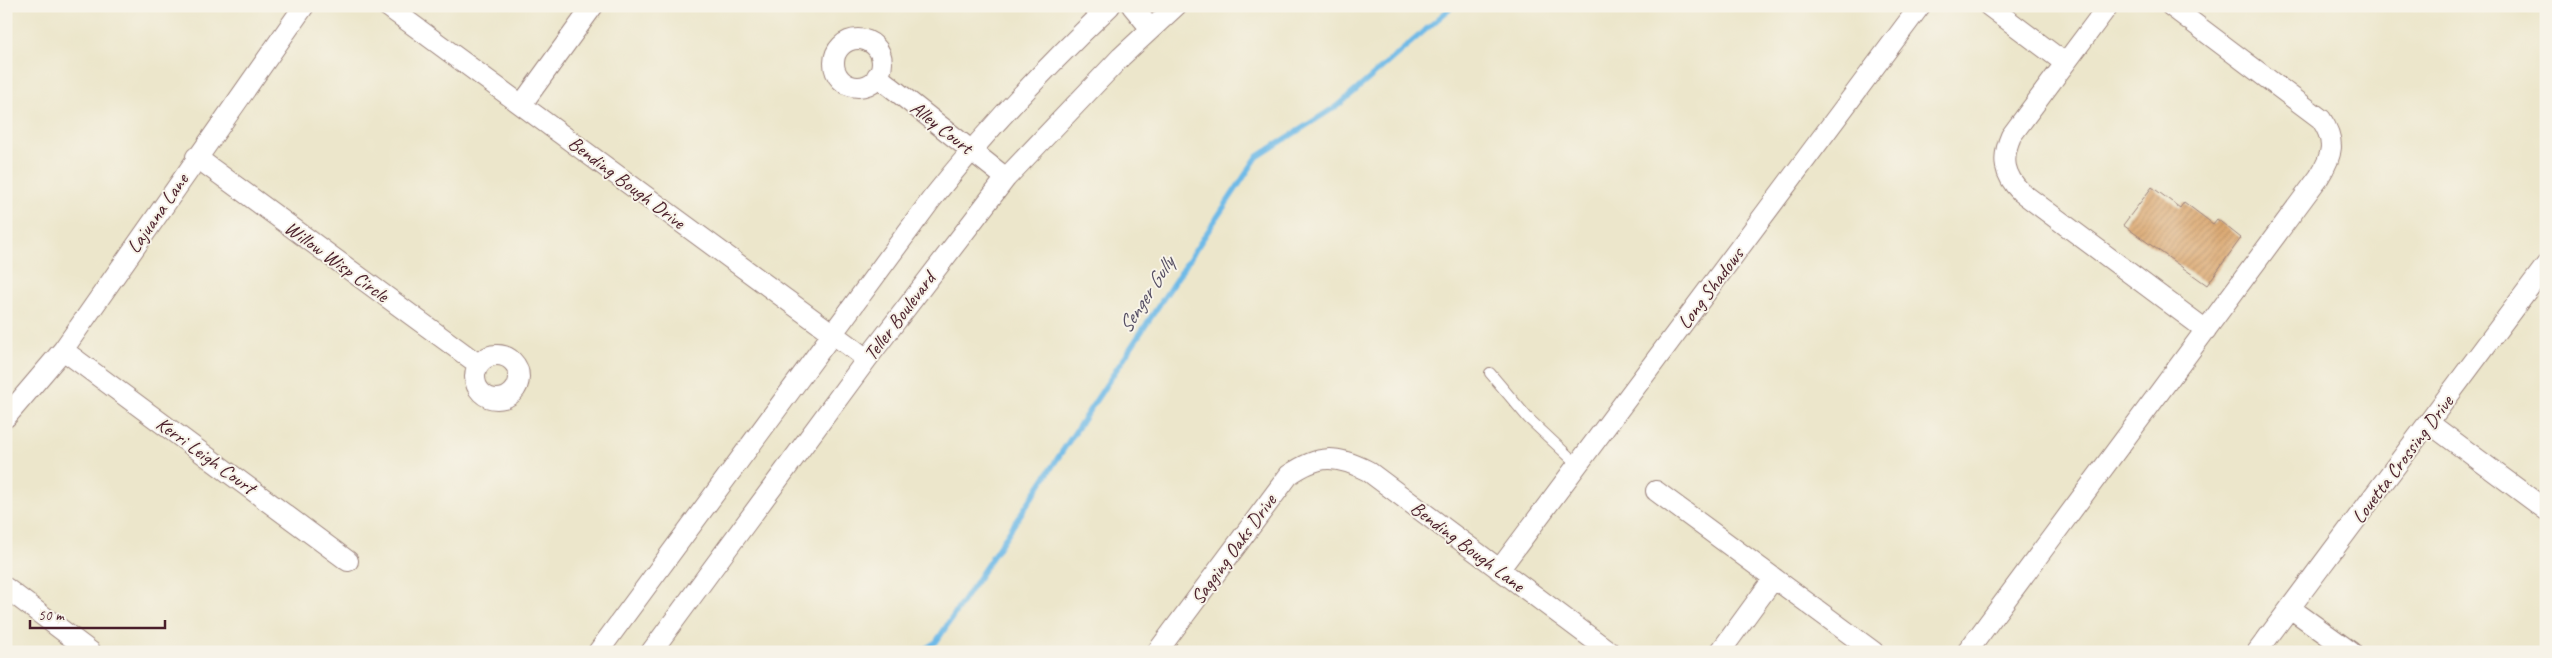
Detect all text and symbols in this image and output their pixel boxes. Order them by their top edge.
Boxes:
street label: Alley Court [905,95,980,161]
street label: Bending Bough Drive [563,130,691,235]
street label: Lajuana Lane [121,167,195,258]
street label: Willow Wisp Circle [280,215,395,308]
street label: Long Shadows [1672,241,1750,334]
water label: Senger Gully [1112,249,1182,338]
street label: Teller Boulevard [858,265,943,365]
street label: Louetta Crossing Drive [2346,389,2460,528]
street label: Kerri Leigh Court [151,411,263,502]
street label: Sagging Oaks Drive [1185,488,1283,609]
street label: Bending Bough Lane [1406,495,1531,598]
scale bar [30,598,165,630]
text: 50 m [38,606,65,625]

